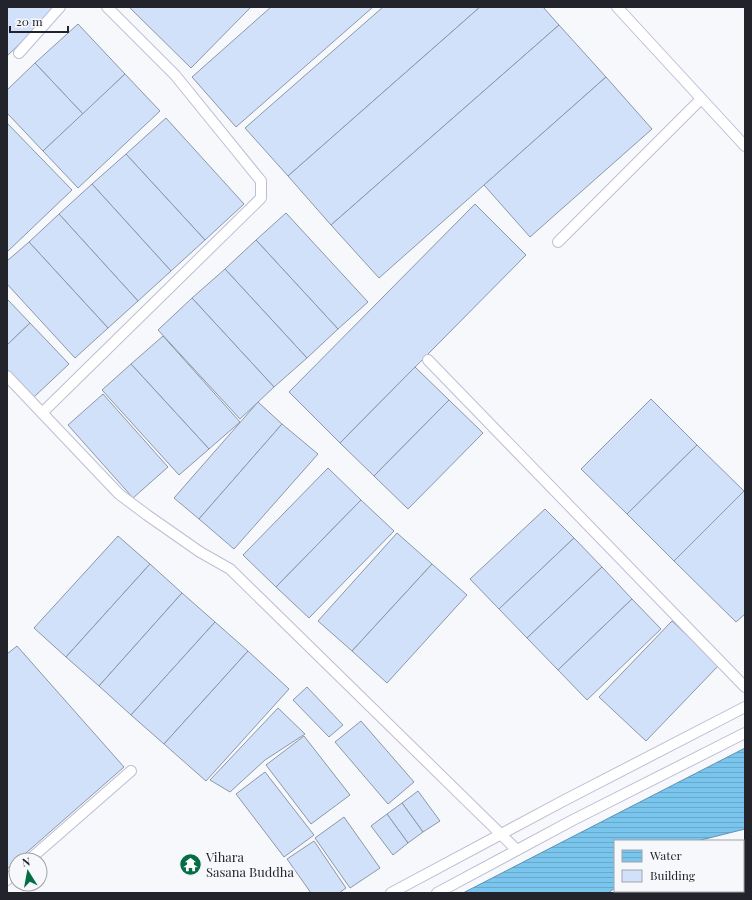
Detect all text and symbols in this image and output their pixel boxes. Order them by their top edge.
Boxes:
scale bar [10,8,68,34]
text: 20 m [16,13,43,29]
legend [614,840,744,892]
text: Water [649,847,683,863]
place label: Vihara Sasana Buddha [205,848,294,880]
temple icon: Vihara Sasana Buddha [178,851,204,877]
north arrow [8,852,48,892]
text: N [21,854,31,870]
text: Building [650,867,696,883]

